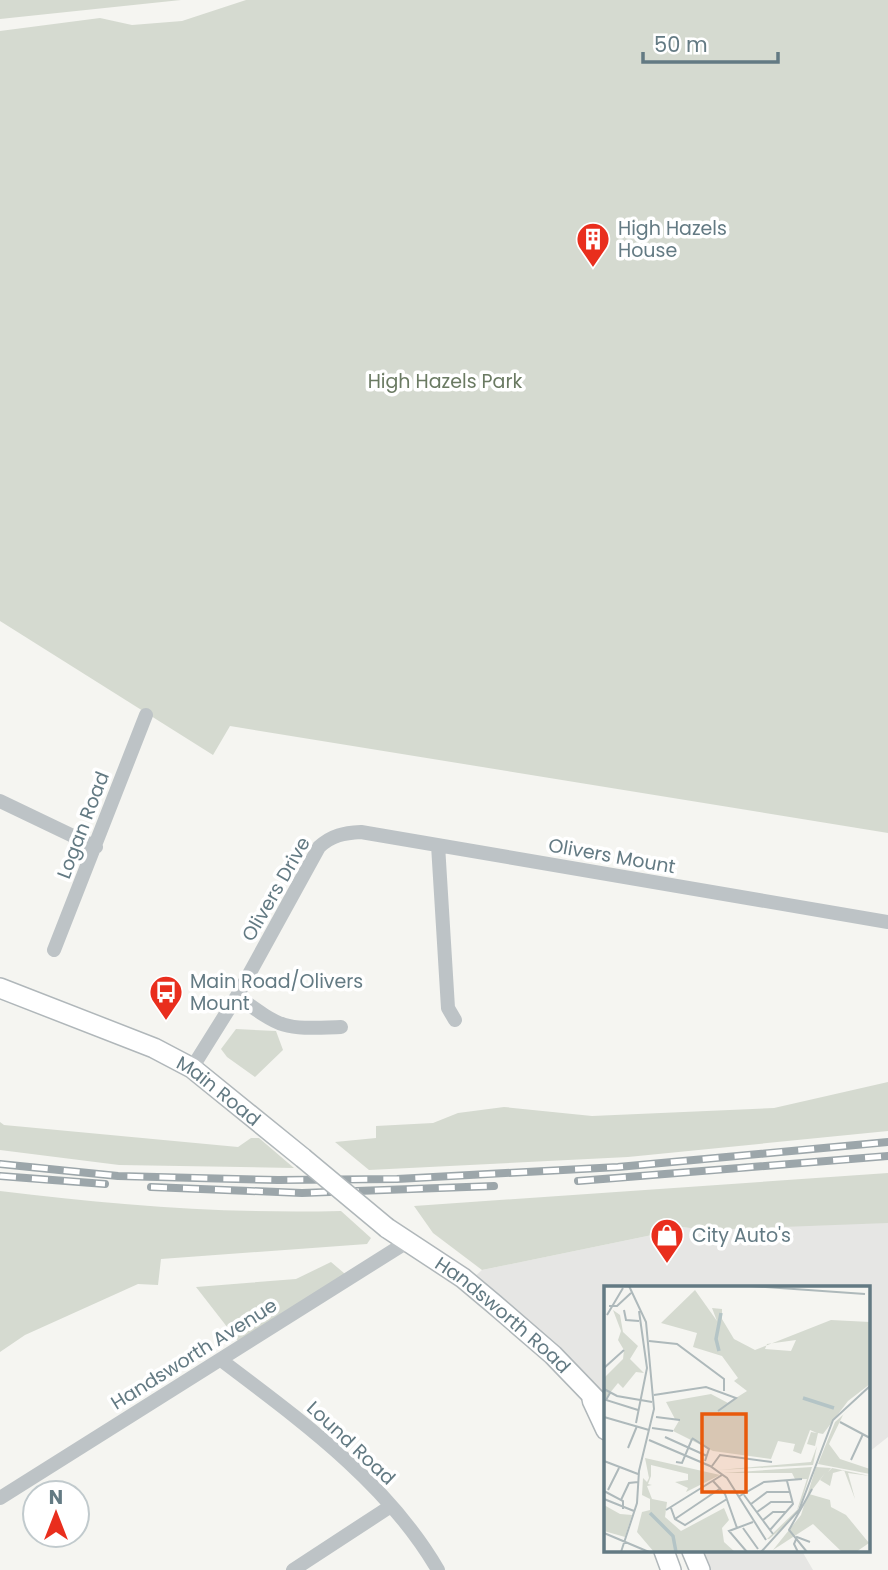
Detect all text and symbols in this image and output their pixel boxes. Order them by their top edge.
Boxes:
scale bar [643,21,778,65]
text: 50 m [654,30,708,59]
place label: High Hazels House [618,215,727,264]
building icon: High Hazels House [574,220,612,269]
park label: High Hazels Park [368,368,523,395]
street label: Logan Road [50,768,116,882]
street label: Olivers Drive [235,832,317,946]
street label: Olivers Mount [546,832,678,880]
place label: Main Road/Olivers Mount [190,968,363,1017]
bus stop icon: Main Road/Olivers Mount [147,973,185,1022]
street label: Main Road [172,1049,267,1132]
shop icon: City Auto's [648,1216,686,1265]
place label: City Auto's [692,1222,791,1249]
street label: Handsworth Road [430,1250,577,1379]
inset map [604,1286,870,1552]
street label: Handsworth Avenue [106,1292,282,1416]
street label: Lound Road [301,1395,401,1491]
north arrow [21,1479,91,1549]
text: N [49,1484,63,1511]

